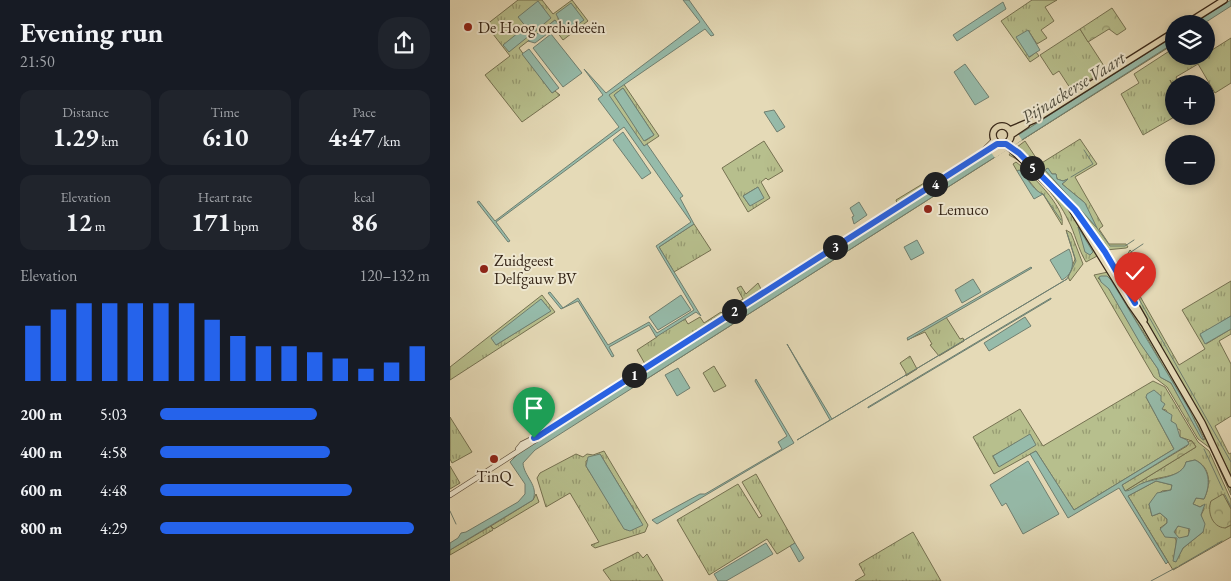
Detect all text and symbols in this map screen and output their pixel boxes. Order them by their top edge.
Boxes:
text: Evening run [20,14,163,50]
map controls [1165,15,1215,185]
button: layers [1165,15,1215,65]
button: share [378,17,430,69]
place label: De Hoog orchideeën [478,17,606,38]
marker: De Hoog orchideeën [462,21,474,33]
water label: Pijnackerse Vaart [1017,45,1130,129]
text: 21:50 [20,51,55,72]
button: + [1165,75,1215,125]
text: Distance [62,103,109,121]
text: Time [210,103,240,121]
text: Pace [353,103,376,121]
text: 1.29 [53,121,98,153]
text: 6:10 [202,121,248,153]
text: 4:47 [328,121,375,153]
text: km [98,132,119,150]
text: /km [375,132,401,150]
button: − [1165,135,1215,185]
pin: 5 [1020,156,1044,180]
text: 5 [1029,159,1036,177]
pin: 4 [922,172,948,196]
text: 4 [932,175,939,193]
text: Elevation [60,188,111,206]
text: Heart rate [198,188,252,206]
text: kcal [354,188,375,206]
place label: Lemuco [938,199,989,220]
marker: Lemuco [922,203,934,215]
text: 12 [66,206,92,238]
text: 171 [191,206,231,238]
text: 86 [351,206,378,238]
text: m [92,217,106,235]
text: bpm [231,217,259,235]
pin: 3 [822,234,848,260]
text: 3 [832,238,839,256]
place label: Zuidgeest Delfgauw BV [494,250,577,289]
pin [1114,252,1156,303]
icon: check [1121,259,1149,287]
marker: Zuidgeest Delfgauw BV [478,263,490,275]
text: Elevation [20,265,78,286]
text: 120–132 m [359,265,430,286]
pin: 2 [722,298,746,324]
text: 2 [731,302,738,320]
pin: 1 [622,362,646,388]
text: 1 [631,366,638,384]
pin [513,387,555,438]
icon: arrive [520,394,548,422]
text: 200 m [20,404,62,425]
text: 5:03 [100,404,127,425]
text: 400 m [20,442,62,463]
text: 4:58 [100,442,127,463]
marker: TinQ [488,453,500,465]
place label: TinQ [476,466,514,487]
text: 600 m [20,480,62,501]
text: 4:48 [100,480,127,501]
text: 800 m [20,518,62,539]
text: 4:29 [100,518,127,539]

